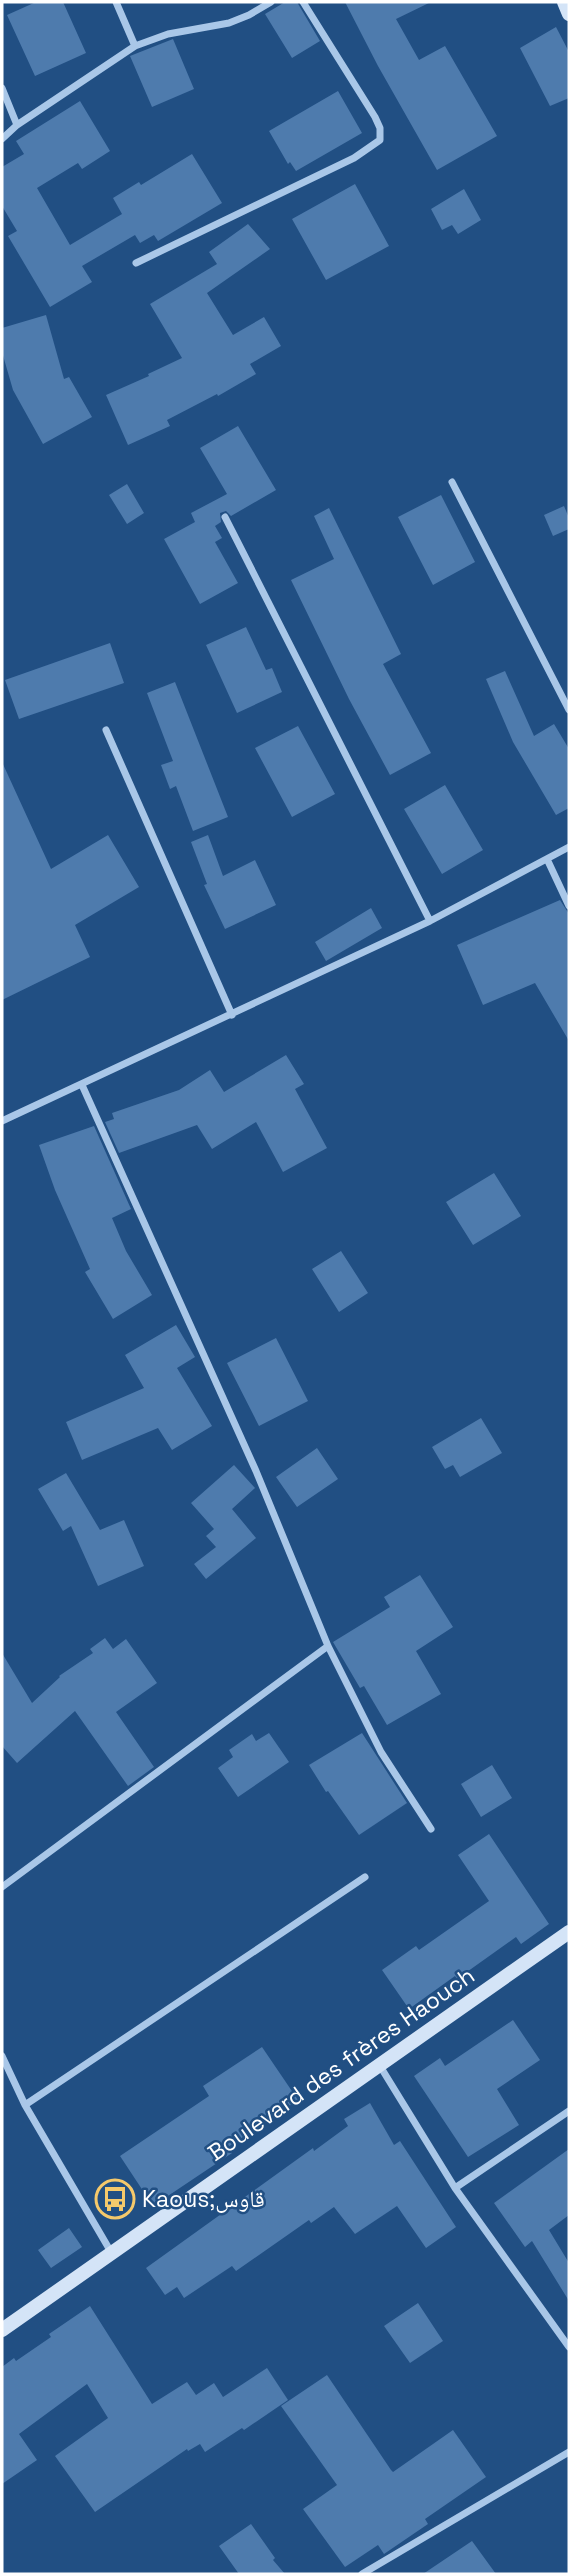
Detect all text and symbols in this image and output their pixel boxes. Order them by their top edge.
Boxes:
street label: Boulevard des frères Haouch [202,1960,480,2168]
bus stop icon: Kaous;قاوس [94,2178,136,2220]
place label: Kaous;قاوس [142,2184,265,2214]

